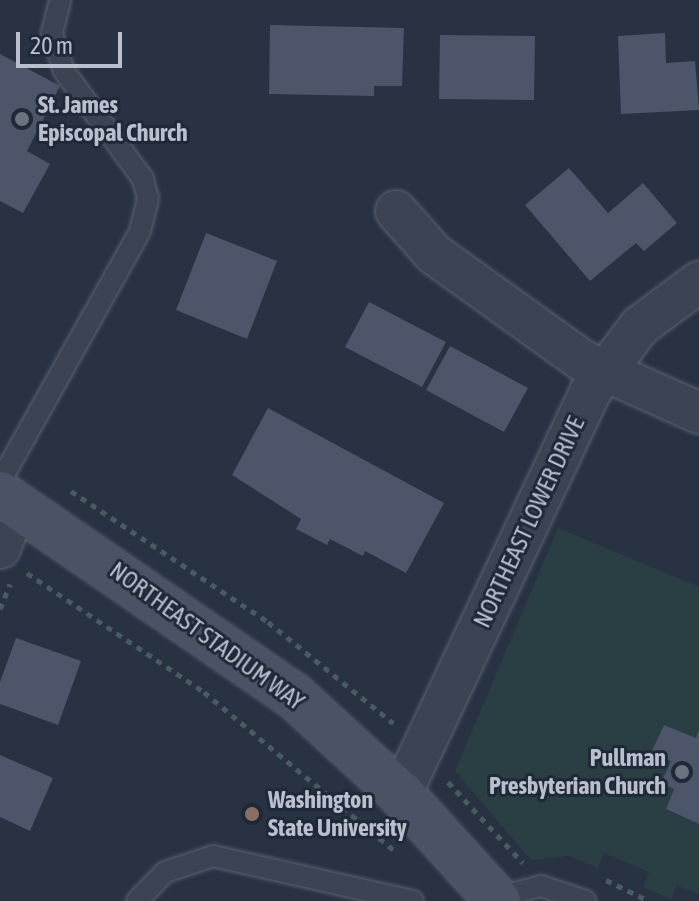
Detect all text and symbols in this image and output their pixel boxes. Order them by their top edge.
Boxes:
scale bar [20,16,126,66]
text: 20 m [30,32,73,59]
place label: St. James Episcopal Church [38,91,188,147]
marker: St. James Episcopal Church [13,110,31,128]
street label: NORTHEAST LOWER DRIVE [467,412,591,632]
street label: NORTHEAST STADIUM WAY [104,556,310,716]
place label: Pullman Presbyterian Church [489,744,666,800]
marker: Pullman Presbyterian Church [673,763,691,781]
place label: Washington State University [268,786,407,842]
marker: Washington State University [243,805,261,823]

